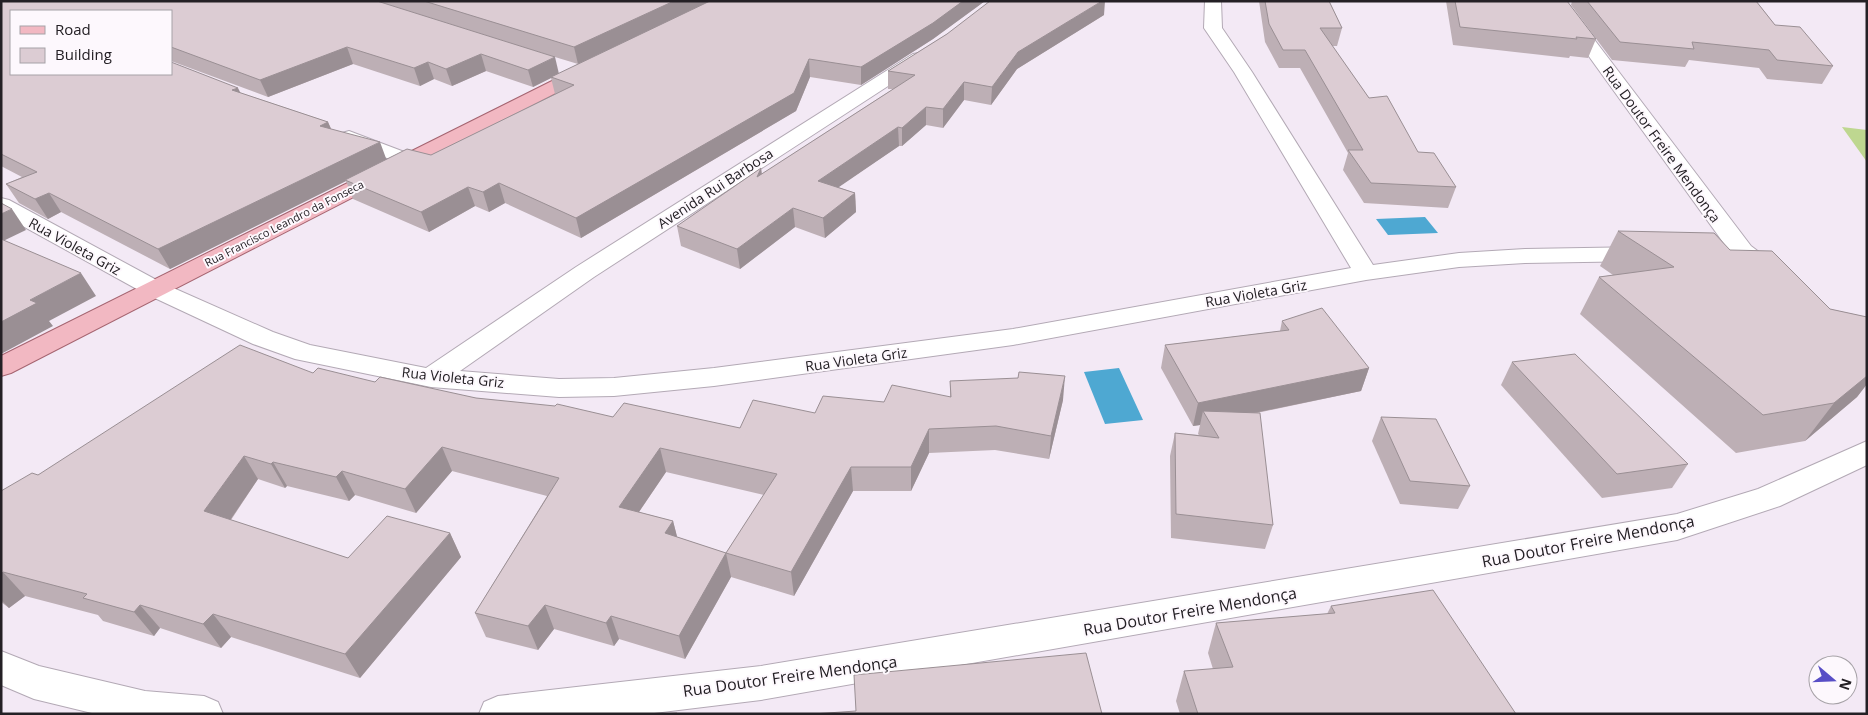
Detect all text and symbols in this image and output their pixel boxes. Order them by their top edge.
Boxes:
legend [10,10,172,75]
text: Road [55,19,91,39]
text: Building [55,44,112,64]
street label: Rua Doutor Freire Mendonça [1599,62,1725,226]
street label: Avenida Rui Barbosa [654,143,776,233]
street label: Rua Francisco Leandro da Fonseca [202,176,366,270]
street label: Rua Violeta Griz [25,213,125,279]
street label: Rua Violeta Griz [1204,275,1309,311]
street label: Rua Violeta Griz [804,342,909,376]
street label: Rua Violeta Griz [401,362,506,392]
street label: Rua Doutor Freire Mendonça [1480,510,1696,572]
street label: Rua Doutor Freire Mendonça [1082,581,1298,641]
street label: Rua Doutor Freire Mendonça [681,650,899,702]
north arrow [1808,655,1858,705]
text: N [1835,676,1857,693]

